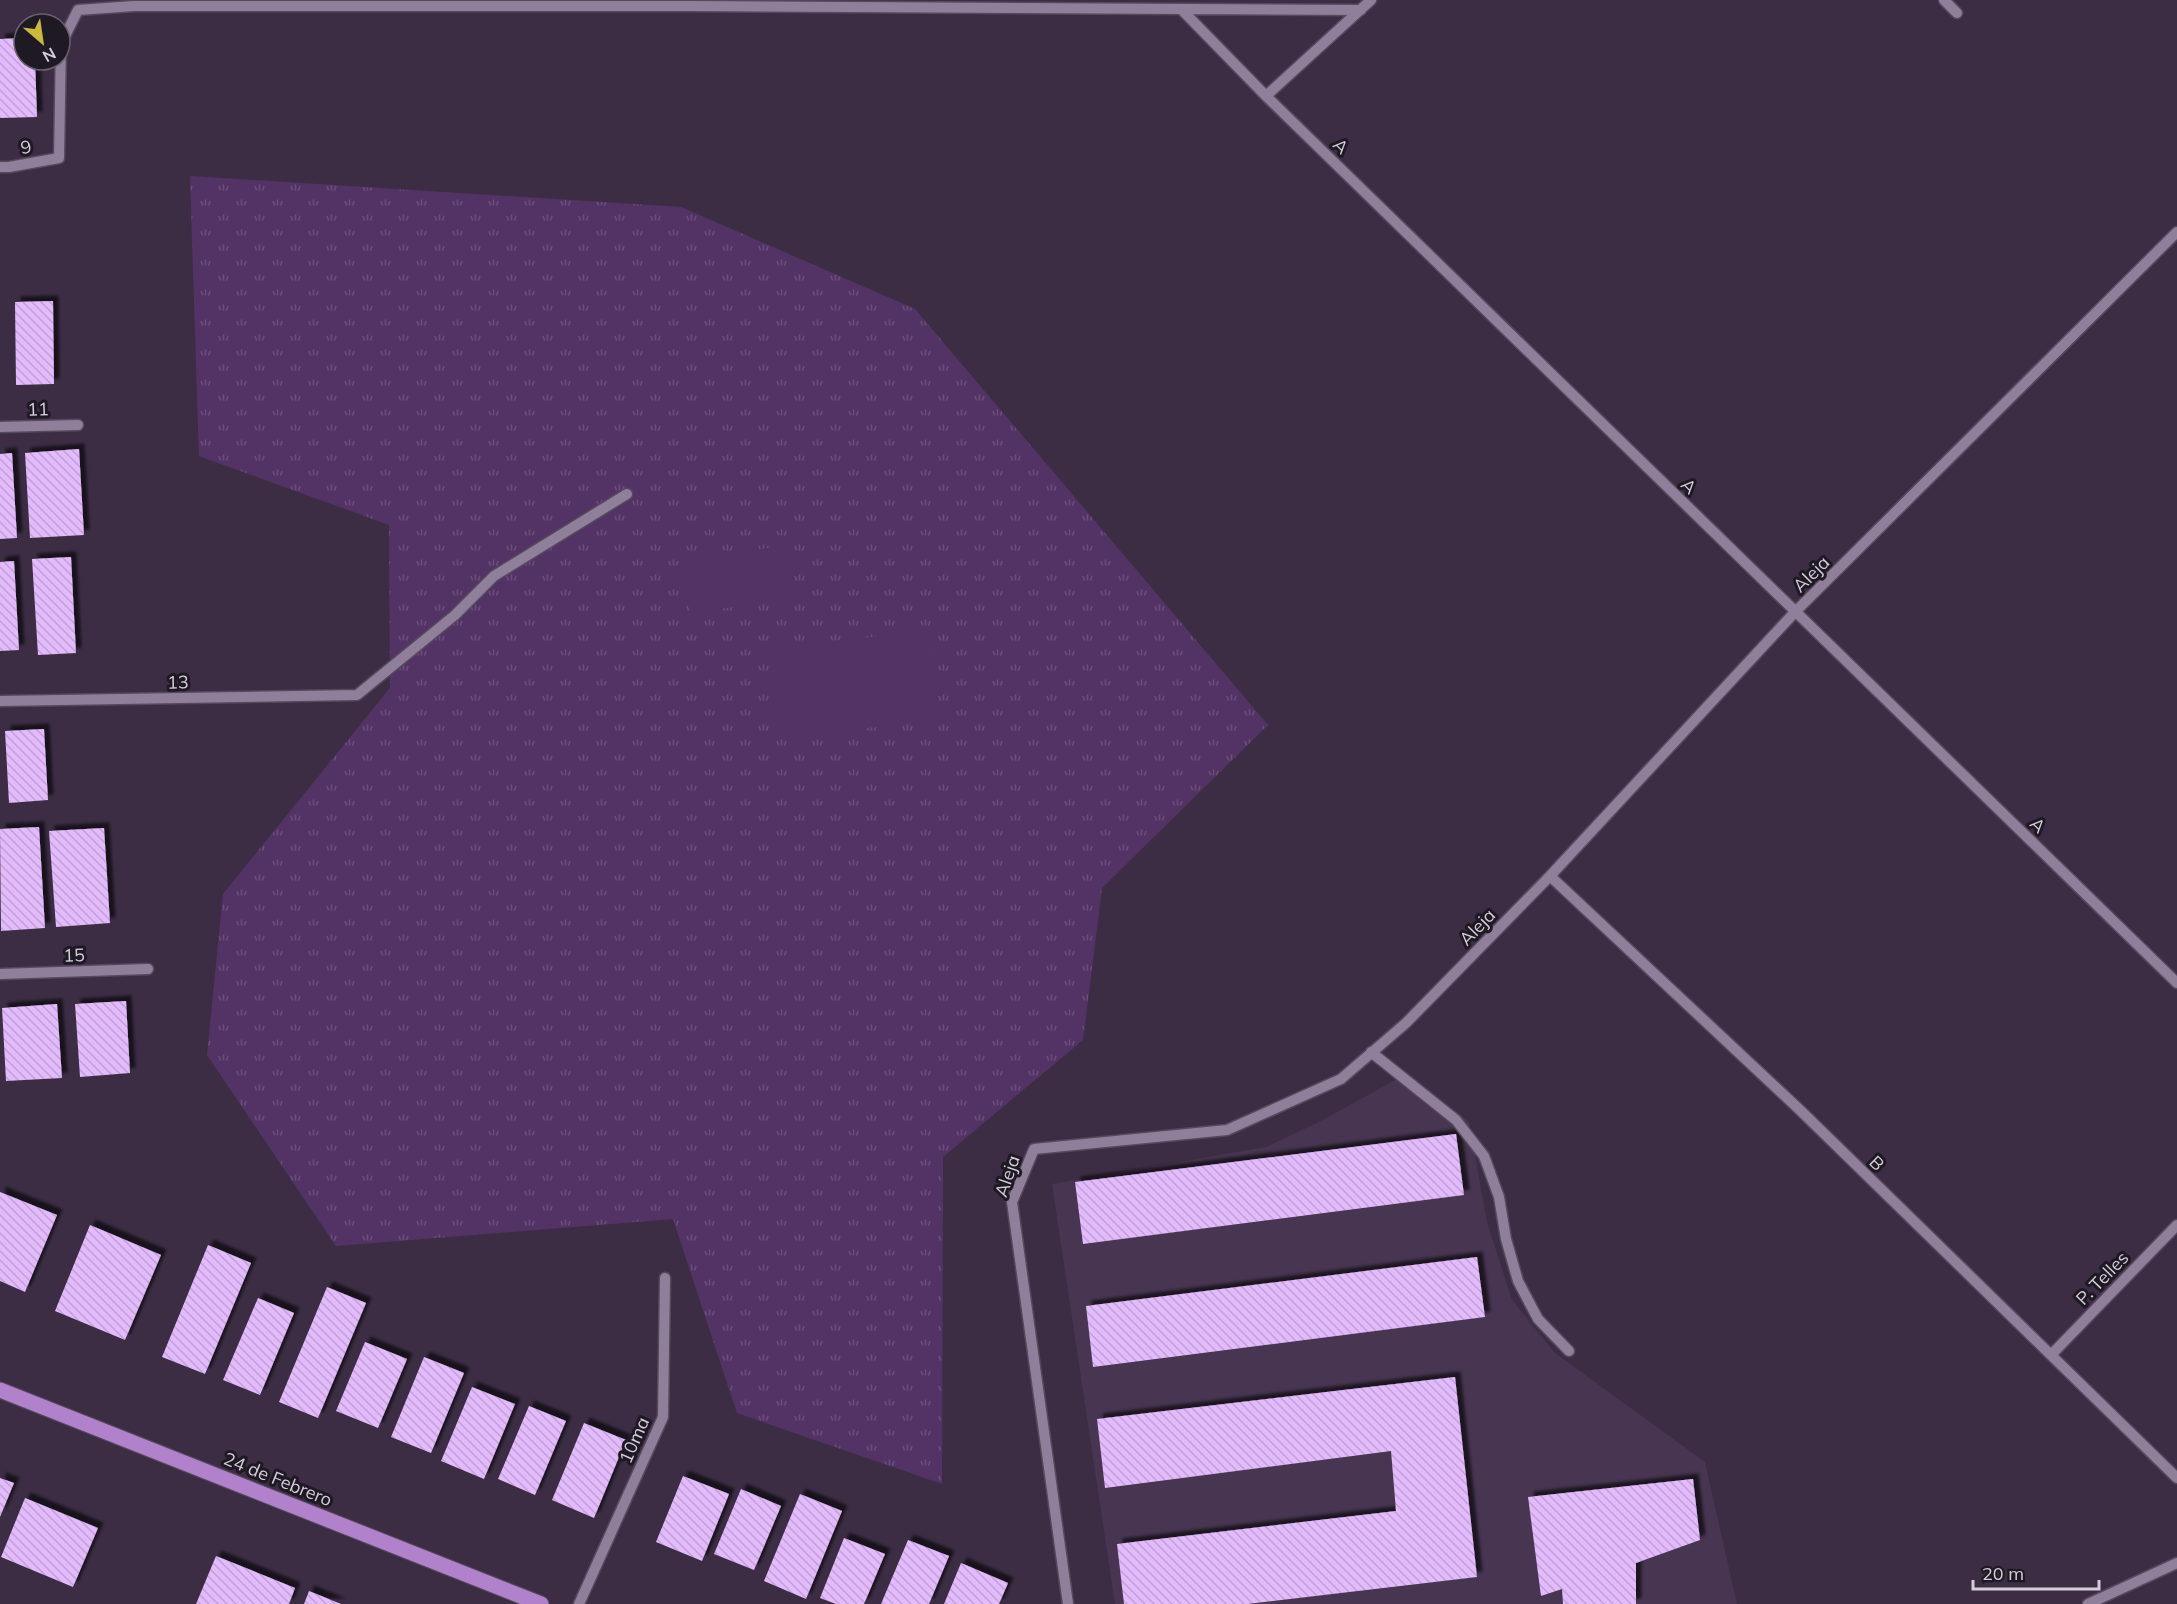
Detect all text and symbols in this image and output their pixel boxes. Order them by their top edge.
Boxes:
north arrow [12,12,72,72]
text: N [39,43,59,67]
street label: A [1328,133,1354,159]
street label: 9 [19,135,33,159]
street label: 11 [27,397,49,421]
street label: A [1676,473,1702,499]
street label: Aleja [1788,551,1834,597]
street label: 13 [167,670,189,694]
street label: A [2025,812,2051,838]
street label: Aleja [1454,904,1500,950]
street label: 15 [63,943,85,967]
street label: B [1865,1150,1889,1176]
street label: Aleja [989,1152,1025,1200]
street label: P. Telles [2071,1246,2133,1310]
street label: 10ma [614,1413,654,1467]
street label: 24 de Febrero [220,1447,336,1511]
scale bar [1973,1553,2099,1591]
text: 20 m [1982,1562,2024,1585]

